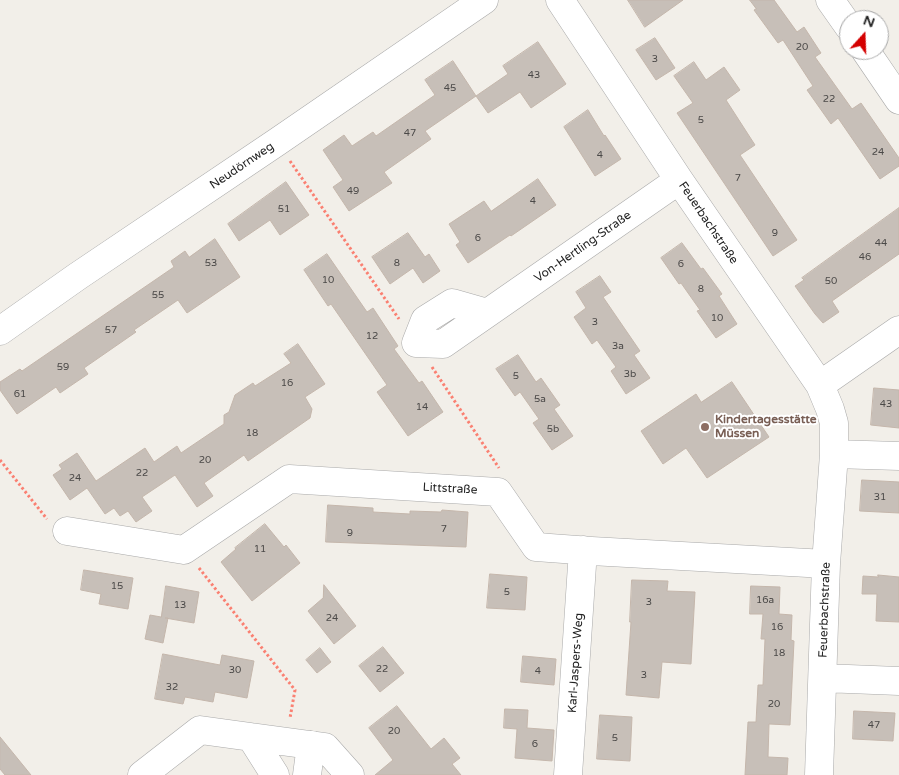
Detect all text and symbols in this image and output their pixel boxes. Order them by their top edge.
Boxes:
north arrow [839,10,889,60]
text: N [861,11,877,31]
house number: 20 [796,41,808,53]
house number: 3 [652,53,658,65]
house number: 43 [528,69,540,81]
house number: 45 [444,82,456,94]
house number: 22 [823,93,835,105]
house number: 5 [698,114,704,126]
house number: 47 [404,127,416,139]
street label: Neudörnweg [207,139,277,193]
house number: 24 [872,146,884,158]
house number: 4 [597,149,603,161]
house number: 7 [735,172,741,184]
street label: Feuerbachstraße [675,179,741,267]
house number: 49 [347,185,359,197]
house number: 4 [530,195,536,207]
house number: 51 [278,203,290,215]
street label: Von-Hertling-Straße [532,208,634,286]
house number: 9 [772,227,778,239]
house number: 6 [475,232,481,244]
house number: 44 [875,237,887,249]
house number: 46 [859,251,871,263]
house number: 53 [205,257,217,269]
house number: 8 [394,257,400,269]
house number: 6 [678,258,684,270]
house number: 10 [322,274,334,286]
house number: 50 [825,275,837,287]
house number: 8 [698,283,704,295]
house number: 55 [152,289,164,301]
house number: 10 [711,312,723,324]
house number: 3 [592,316,598,328]
house number: 57 [105,324,117,336]
house number: 12 [366,330,378,342]
house number: 3a [612,340,624,352]
house number: 59 [57,361,69,373]
house number: 3b [624,368,636,380]
house number: 5 [513,370,519,382]
house number: 16 [281,377,293,389]
house number: 61 [14,388,26,400]
house number: 5a [534,393,546,405]
house number: 43 [880,398,892,410]
house number: 14 [416,401,428,413]
place label: Kindertagesstätte Müssen [715,413,817,441]
marker: Kindertagesstätte Müssen [699,421,711,433]
house number: 5b [547,423,559,435]
house number: 18 [246,427,258,439]
house number: 20 [199,454,211,466]
house number: 22 [136,467,148,479]
house number: 24 [69,472,81,484]
street label: Littstraße [422,480,478,498]
house number: 31 [874,491,886,503]
house number: 7 [441,523,447,535]
house number: 9 [347,527,353,539]
house number: 11 [254,543,266,555]
street label: Feuerbachstraße [816,562,834,658]
house number: 15 [111,580,123,592]
house number: 5 [504,586,510,598]
house number: 16a [756,594,774,606]
house number: 3 [646,596,652,608]
house number: 13 [174,599,186,611]
house number: 24 [326,612,338,624]
street label: Karl-Jaspers-Weg [565,613,587,713]
house number: 16 [771,621,783,633]
house number: 18 [773,647,785,659]
house number: 22 [376,663,388,675]
house number: 30 [229,664,241,676]
house number: 4 [535,665,541,677]
house number: 3 [641,669,647,681]
house number: 32 [166,681,178,693]
house number: 20 [768,698,780,710]
house number: 47 [868,719,880,731]
house number: 20 [388,725,400,737]
house number: 5 [612,732,618,744]
house number: 6 [532,738,538,750]

